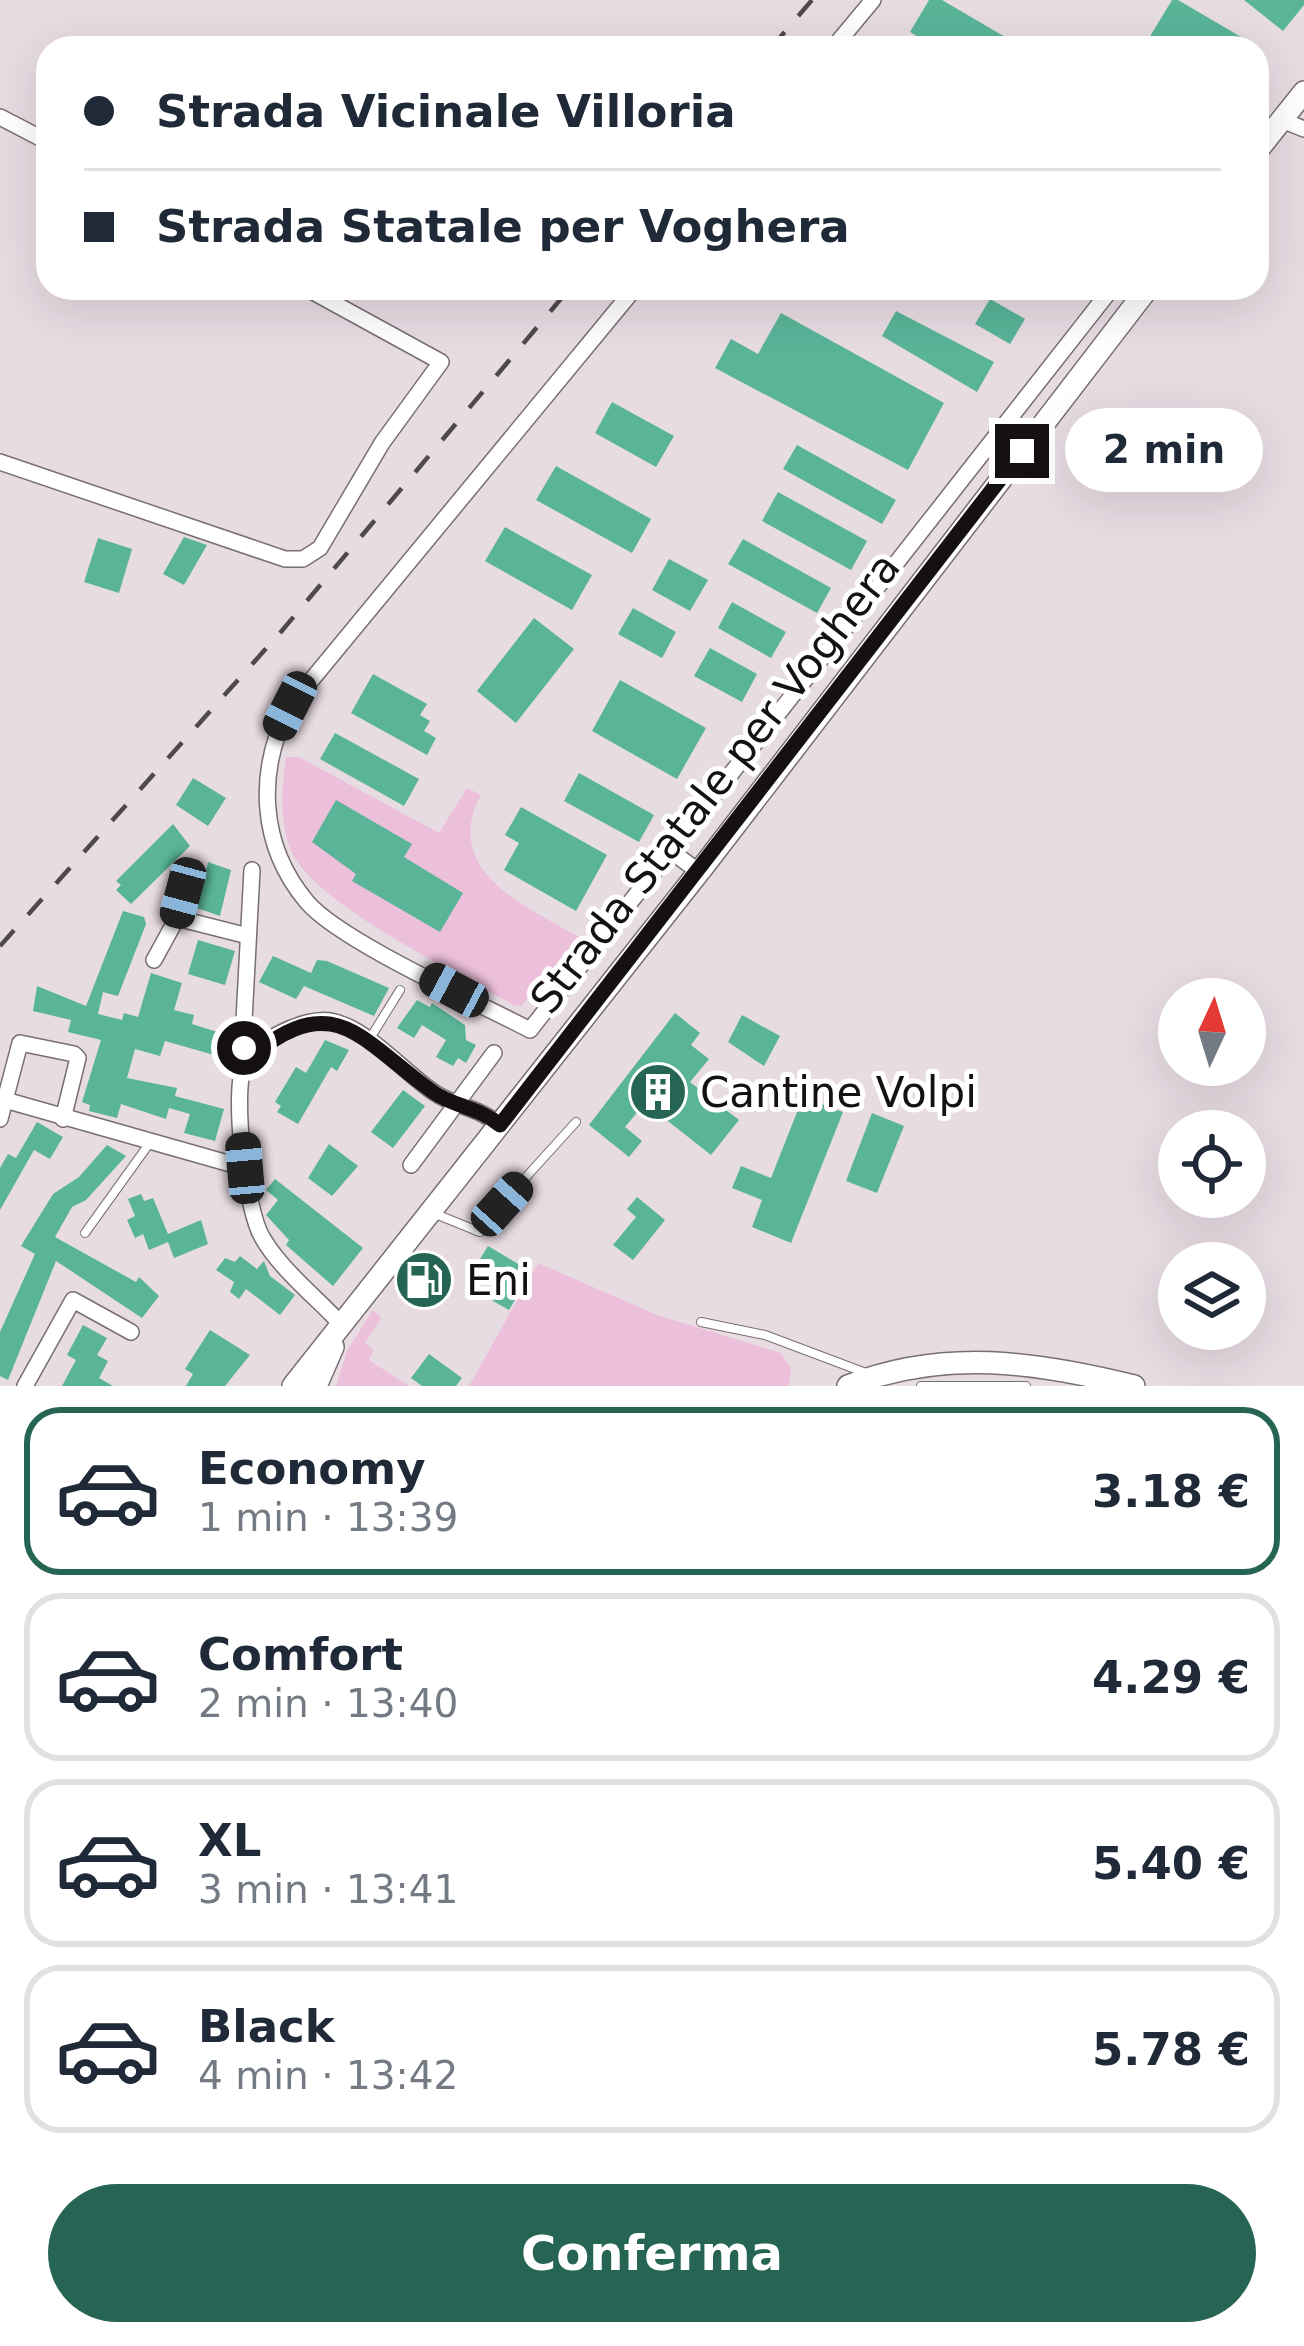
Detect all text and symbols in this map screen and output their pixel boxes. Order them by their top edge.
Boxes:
text: Strada Vicinale Villoria [156,85,736,138]
text: Strada Statale per Voghera [156,200,850,253]
callout: 2 min [1064,409,1262,493]
route end [995,424,1049,478]
text: 2 min [1103,427,1225,472]
street label: Strada Statale per Voghera [520,543,910,1023]
car [258,666,322,746]
car [156,854,210,932]
car [414,957,494,1023]
north arrow [1158,978,1266,1086]
map controls [1158,978,1266,1350]
route start [217,1021,271,1075]
building icon: Cantine Volpi [627,1061,689,1123]
place label: Cantine Volpi [700,1068,977,1117]
button: locate [1158,1110,1266,1218]
car [224,1131,266,1205]
car [465,1165,539,1243]
button: layers [1158,1242,1266,1350]
fuel station icon: Eni [393,1249,455,1311]
place label: Eni [466,1256,531,1305]
icon: car [54,1437,162,1545]
text: Economy [198,1442,426,1495]
text: 3.18 € [1092,1465,1250,1518]
text: 1 min · 13:39 [198,1495,458,1540]
icon: car [54,1623,162,1731]
text: Comfort [198,1628,403,1681]
text: 4.29 € [1092,1651,1250,1704]
text: 2 min · 13:40 [198,1681,458,1726]
icon: car [54,1809,162,1917]
text: XL [198,1814,261,1867]
text: 5.40 € [1092,1837,1250,1890]
text: 3 min · 13:41 [198,1867,458,1912]
icon: car [54,1995,162,2103]
text: Black [198,2000,335,2053]
text: 5.78 € [1092,2023,1250,2076]
text: 4 min · 13:42 [198,2053,458,2098]
button: Conferma [48,2184,1256,2322]

